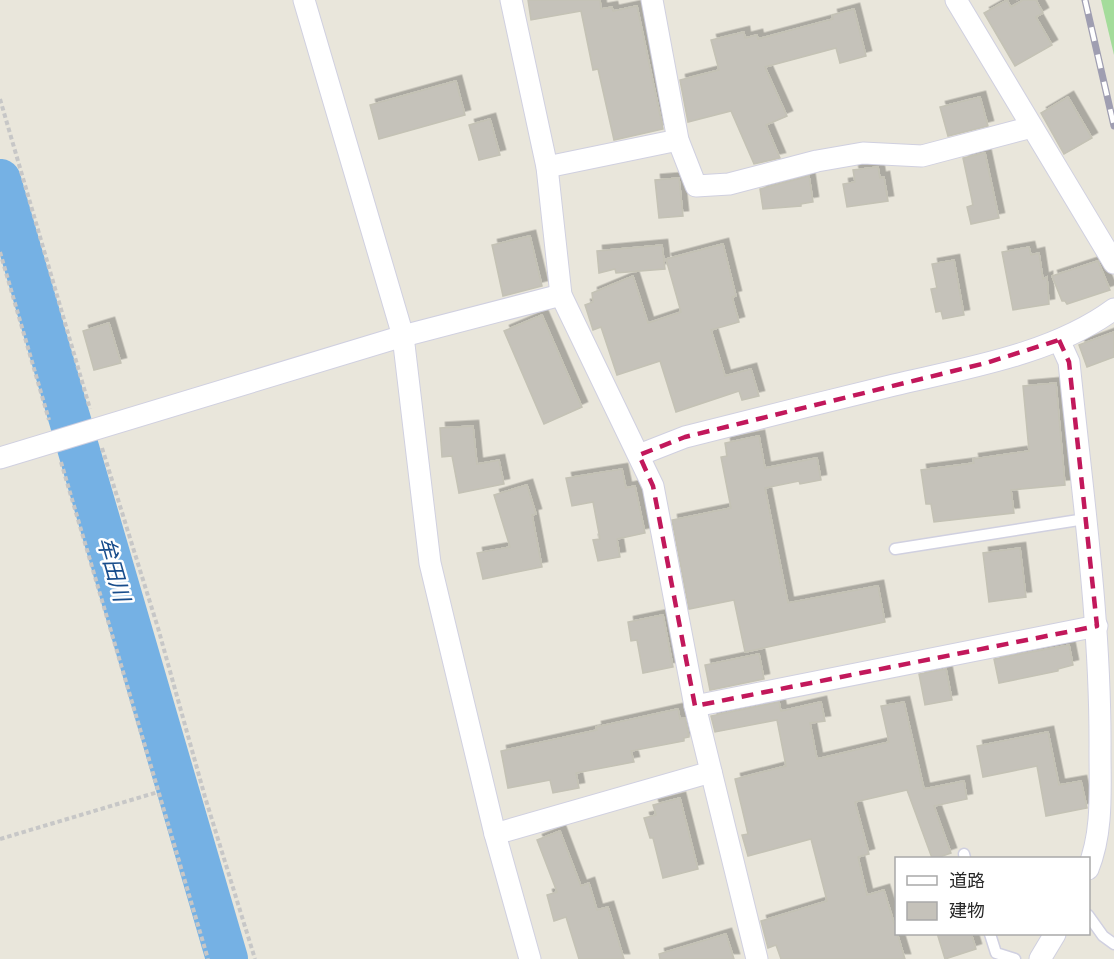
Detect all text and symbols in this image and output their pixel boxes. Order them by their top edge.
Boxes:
water label: 牟田川 [90,533,138,607]
legend [895,857,1090,935]
text: 道路 [949,868,985,892]
text: 建物 [949,898,985,922]

